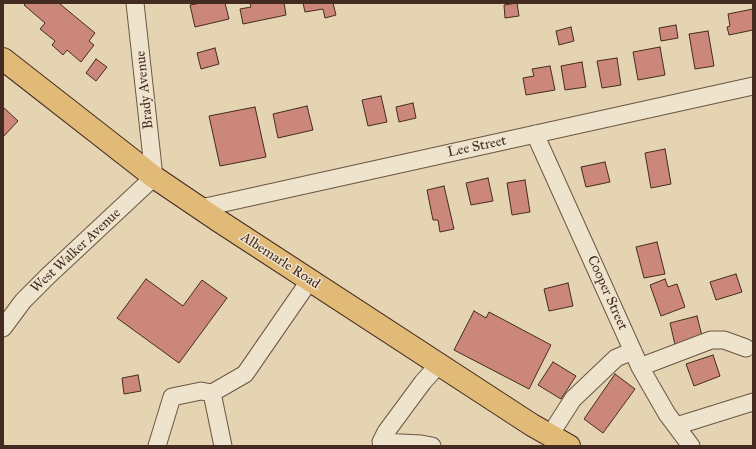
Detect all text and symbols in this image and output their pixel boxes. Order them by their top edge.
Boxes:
street label: Brady Avenue [133,50,157,130]
street label: Lee Street [446,133,508,161]
street label: West Walker Avenue [28,205,124,297]
street label: Albemarle Road [237,229,323,293]
street label: Cooper Street [583,253,631,333]

